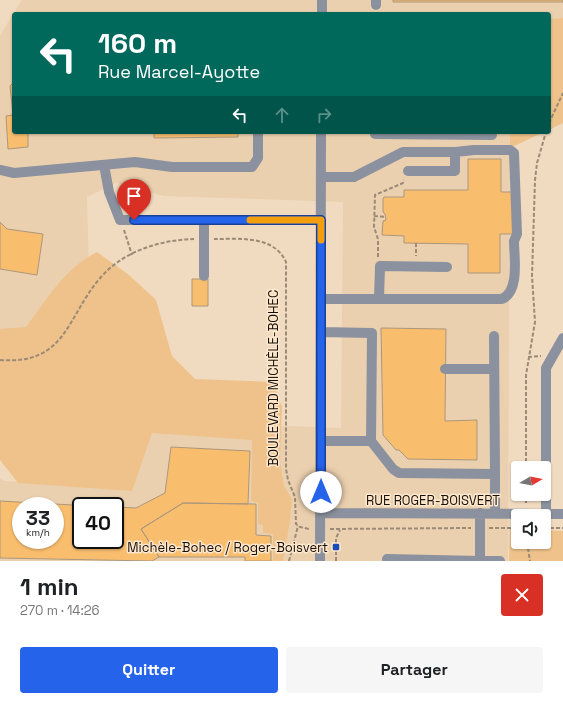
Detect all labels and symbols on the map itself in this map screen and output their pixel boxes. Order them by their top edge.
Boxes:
pin [117,179,151,220]
street label: BOULEVARD MICHÈLE-BOHEC [265,290,282,466]
north arrow [511,461,551,501]
position arrow [300,471,342,513]
street label: RUE ROGER-BOISVERT [366,492,500,509]
speed limit sign: 40 [72,497,124,549]
place label: Michèle-Bohec / Roger-Boisvert [127,539,328,556]
marker: Michèle-Bohec / Roger-Boisvert [331,542,341,552]

